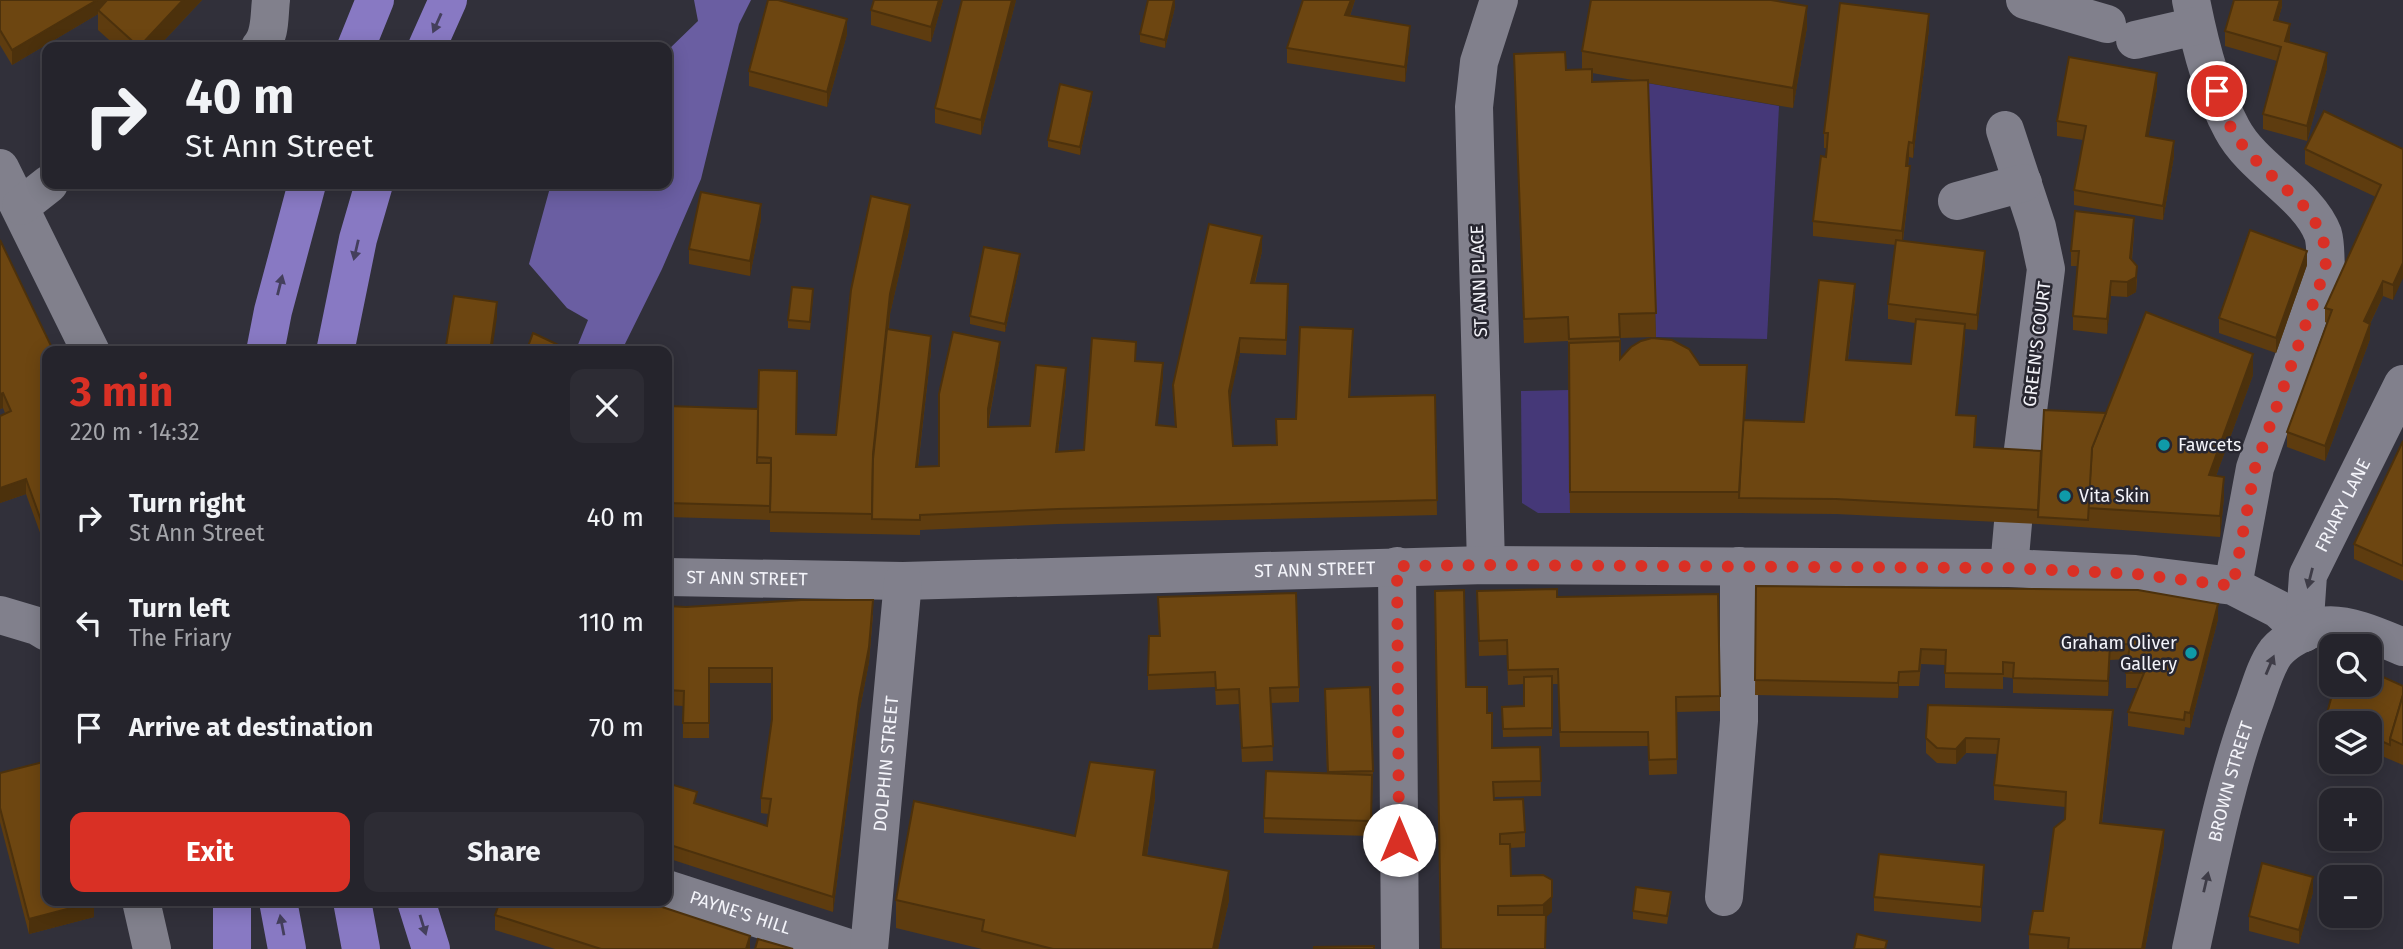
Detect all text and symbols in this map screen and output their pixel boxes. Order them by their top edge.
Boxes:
one-way arrow [431,13,442,34]
pin [2187,61,2247,121]
text: 40 m [185,67,294,126]
icon: right [70,70,161,161]
icon: arrive [2198,72,2236,110]
text: St Ann Street [185,127,374,165]
street label: ST ANN PLACE [1466,224,1492,338]
one-way arrow [350,239,361,261]
one-way arrow [275,274,286,296]
street label: GREEN'S COURT [2018,279,2056,408]
text: 3 min [70,367,173,417]
button: close [570,369,644,443]
text: 220 m · 14:32 [70,418,200,446]
place label: Fawcets [2178,434,2241,456]
marker: Fawcets [2156,437,2172,453]
street label: FRIARY LANE [2310,455,2375,556]
place label: Vita Skin [2079,485,2150,507]
text: Turn right [129,488,246,519]
marker: Vita Skin [2057,488,2073,504]
icon: right [70,499,108,537]
text: 40 m [586,502,644,533]
text: St Ann Street [129,519,265,547]
street label: ST ANN STREET [1254,557,1376,582]
street label: ST ANN STREET [686,566,809,590]
one-way arrow [2304,567,2315,589]
text: Turn left [129,593,230,624]
icon: left [70,604,108,642]
text: 110 m [578,607,644,638]
text: The Friary [129,624,232,652]
place label: Graham Oliver Gallery [2061,632,2177,675]
map controls [2319,634,2382,928]
button: search [2319,634,2382,697]
marker: Graham Oliver Gallery [2183,645,2199,661]
one-way arrow [2265,654,2276,675]
street label: DOLPHIN STREET [869,694,903,833]
icon: arrive [70,709,108,747]
button: layers [2319,711,2382,774]
text: Arrive at destination [129,712,373,743]
text: 70 m [589,712,644,743]
street label: BROWN STREET [2204,718,2258,844]
button: + [2319,788,2382,851]
position arrow [1362,803,1436,877]
button: Exit [70,812,350,892]
button: Share [364,812,644,892]
button: − [2319,865,2382,928]
one-way arrow [2201,871,2212,893]
street label: PAYNE'S HILL [687,886,793,939]
one-way arrow [276,914,287,936]
one-way arrow [419,915,429,936]

